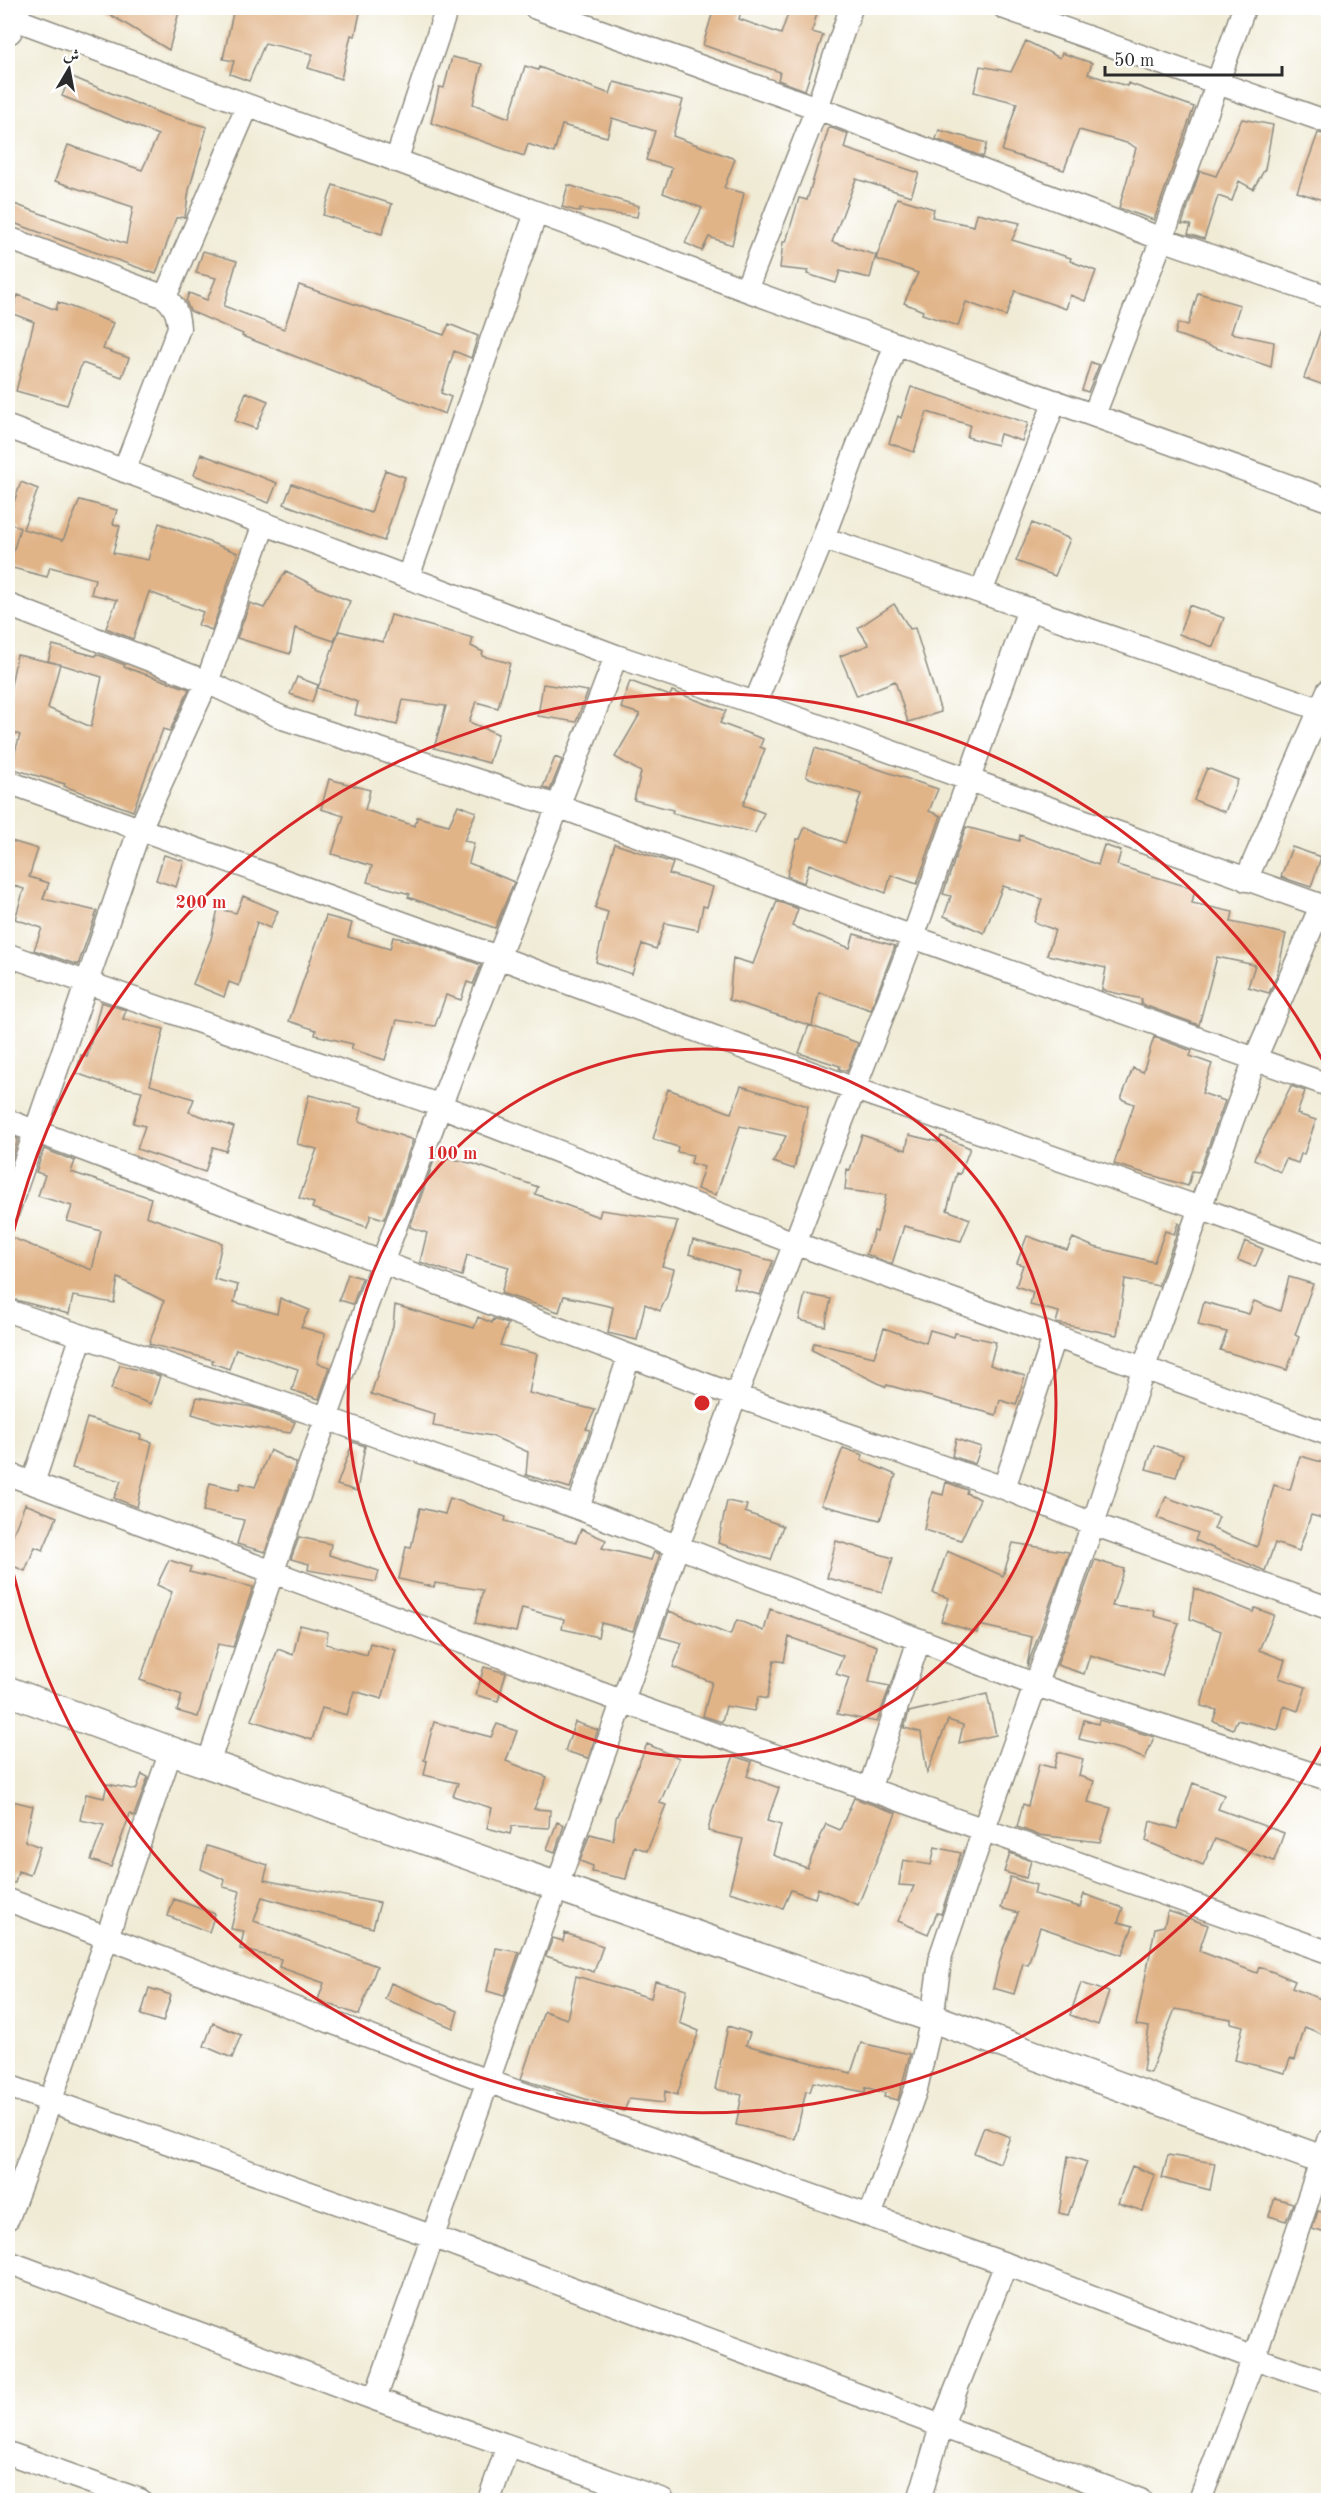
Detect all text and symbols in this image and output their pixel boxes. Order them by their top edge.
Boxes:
north arrow [39,39,99,99]
scale bar [1105,39,1282,77]
text: ش [62,47,80,65]
text: 50 m [1114,52,1154,70]
text: 200 m [176,894,226,912]
text: 100 m [427,1145,477,1163]
centre of rings [692,1393,712,1413]

